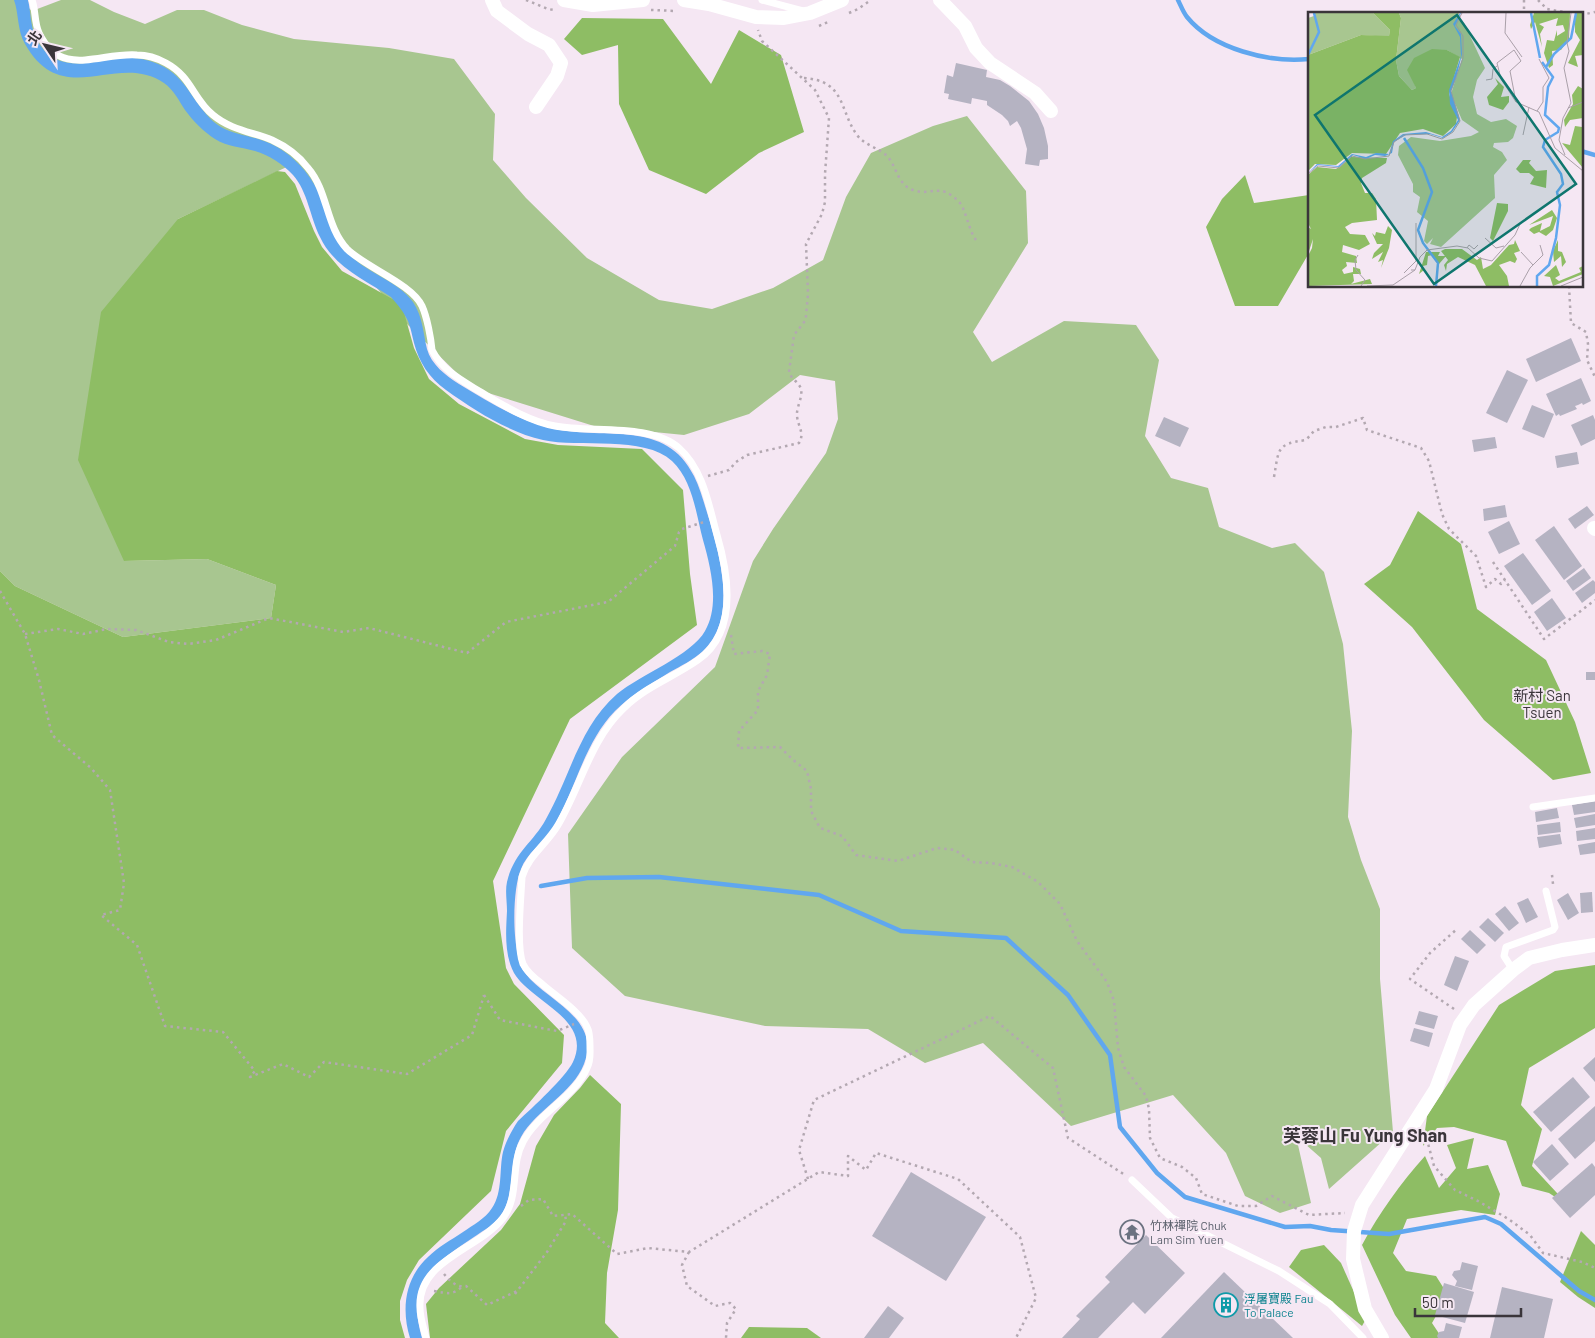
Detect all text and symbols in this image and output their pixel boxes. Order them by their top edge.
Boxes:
inset map [1308,12,1582,288]
north arrow [20,20,70,70]
text: 北 [23,27,45,48]
district label: 新村 San Tsuen [1513,686,1571,721]
district label: 芙蓉山 Fu Yung Shan [1283,1124,1447,1146]
place label: 竹林禪院 Chuk Lam Sim Yuen [1150,1218,1227,1246]
temple icon: 竹林禪院 Chuk Lam Sim Yuen [1119,1219,1145,1245]
scale bar [1415,1286,1521,1318]
place label: 浮屠寶殿 Fau To Palace [1244,1291,1313,1319]
building icon: 浮屠寶殿 Fau To Palace [1213,1292,1239,1318]
text: 50 m [1422,1293,1454,1311]

